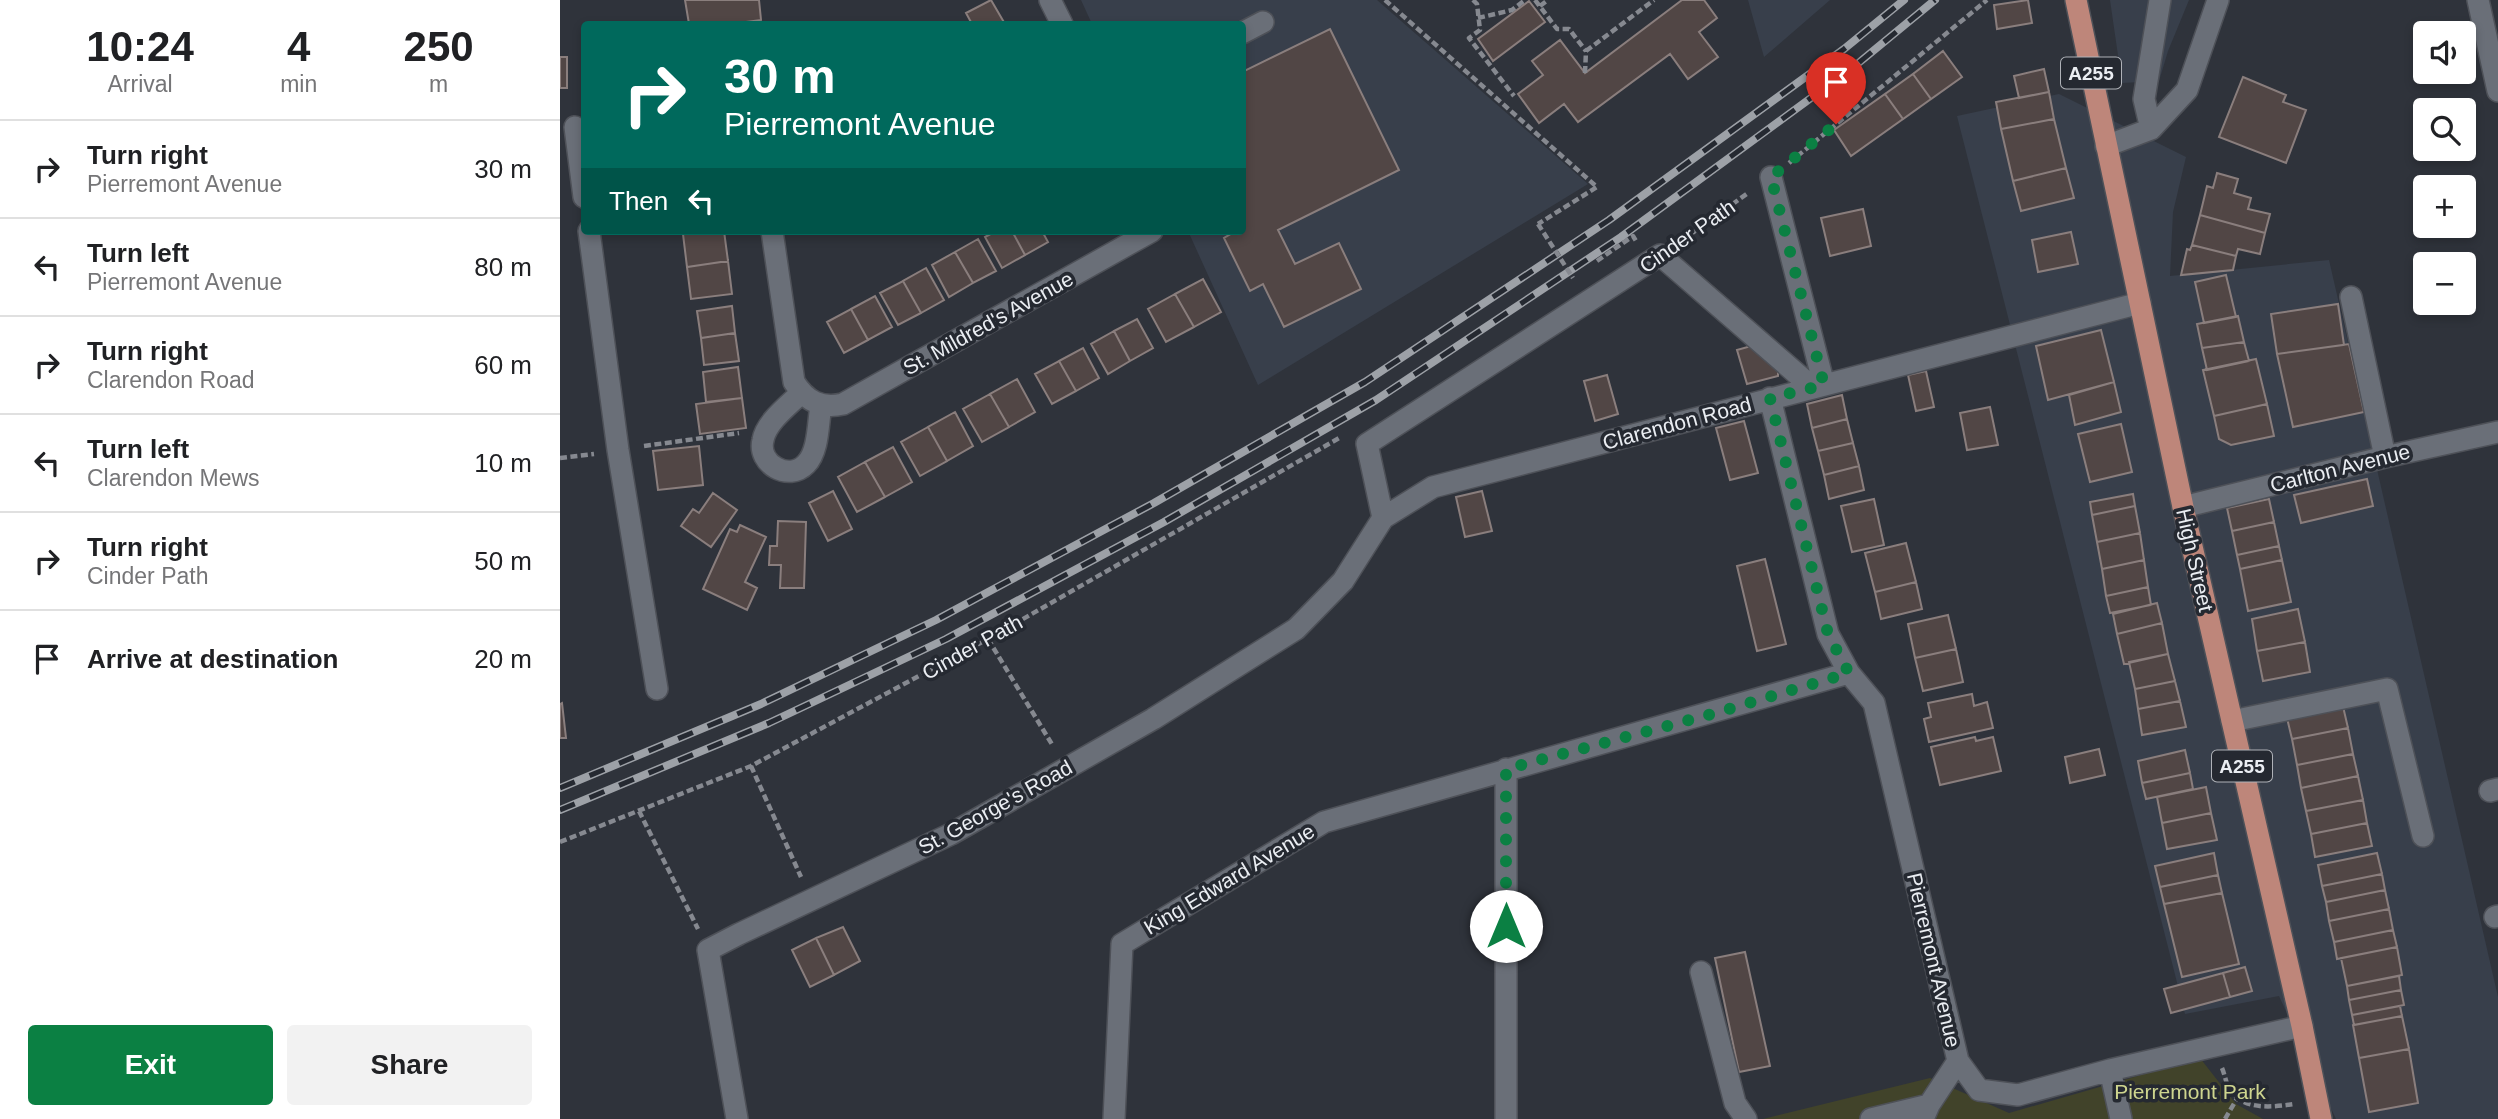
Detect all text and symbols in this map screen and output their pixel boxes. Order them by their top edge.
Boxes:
map controls [2413,21,2476,315]
button: sound [2413,21,2476,84]
text: 10:24 [86,23,194,70]
text: 4 [287,23,310,70]
text: 250 [404,23,474,70]
icon: right [609,49,700,140]
text: 30 m [724,49,836,103]
pin [1806,52,1866,124]
road number: A255 [2061,58,2121,88]
icon: arrive [1817,63,1855,101]
text: Arrival [107,71,173,97]
text: min [280,71,317,97]
text: m [429,71,448,97]
button: search [2413,98,2476,161]
text: Pierremont Avenue [724,106,996,142]
text: Turn right [87,140,208,170]
icon: right [28,150,66,188]
text: 30 m [474,154,532,184]
text: Pierremont Avenue [87,171,282,197]
button: + [2413,175,2476,238]
icon: left [682,182,720,220]
text: Then [609,186,668,216]
street label: Cinder Path [1635,195,1739,277]
text: Turn left [87,238,189,268]
icon: left [28,248,66,286]
text: 80 m [474,252,532,282]
button: − [2413,252,2476,315]
street label: St. Mildred's Avenue [899,267,1077,379]
text: Pierremont Avenue [87,269,282,295]
text: Turn right [87,336,208,366]
icon: right [28,346,66,384]
text: 60 m [474,350,532,380]
text: Clarendon Road [87,367,255,393]
street label: Clarendon Road [1600,392,1754,454]
text: Turn left [87,434,189,464]
street label: Carlton Avenue [2268,440,2412,496]
icon: left [28,444,66,482]
text: 10 m [474,448,532,478]
text: Clarendon Mews [87,465,260,491]
street label: High Street [2172,506,2218,614]
text: Turn right [87,532,208,562]
icon: right [28,542,66,580]
text: 50 m [474,546,532,576]
text: Cinder Path [87,563,208,589]
street label: Cinder Path [918,610,1026,684]
icon: arrive [28,640,66,678]
text: Arrive at destination [87,644,338,674]
text: 20 m [474,644,532,674]
road number: A255 [2212,750,2272,782]
street label: St. George's Road [914,755,1076,859]
street label: King Edward Avenue [1140,819,1318,939]
street label: Pierremont Avenue [1903,871,1965,1049]
position arrow [1469,889,1543,963]
button: Exit [28,1025,273,1105]
button: Share [287,1025,532,1105]
park label: Pierremont Park [2114,1080,2266,1103]

